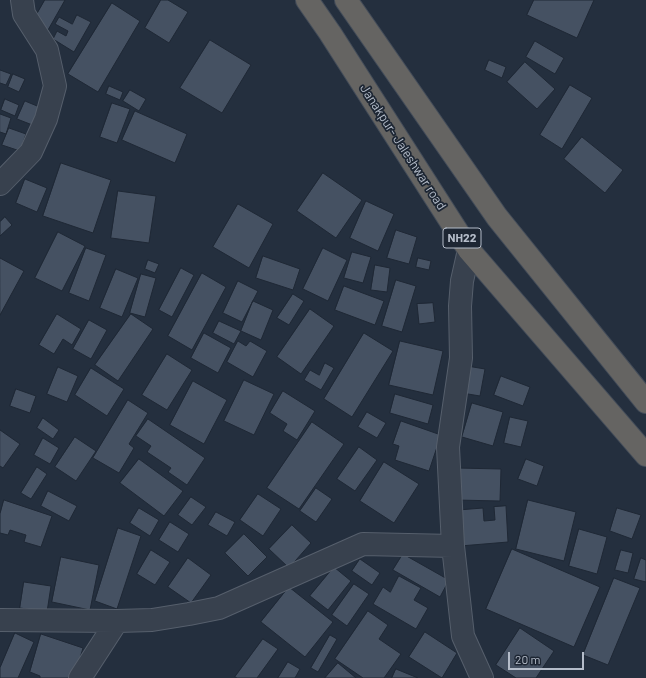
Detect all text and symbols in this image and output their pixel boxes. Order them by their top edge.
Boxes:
street label: Janakpur- Jaleshwar road [357,81,449,213]
road number: NH22 [443,228,481,248]
scale bar [510,644,586,670]
text: 20 m [515,652,541,666]

